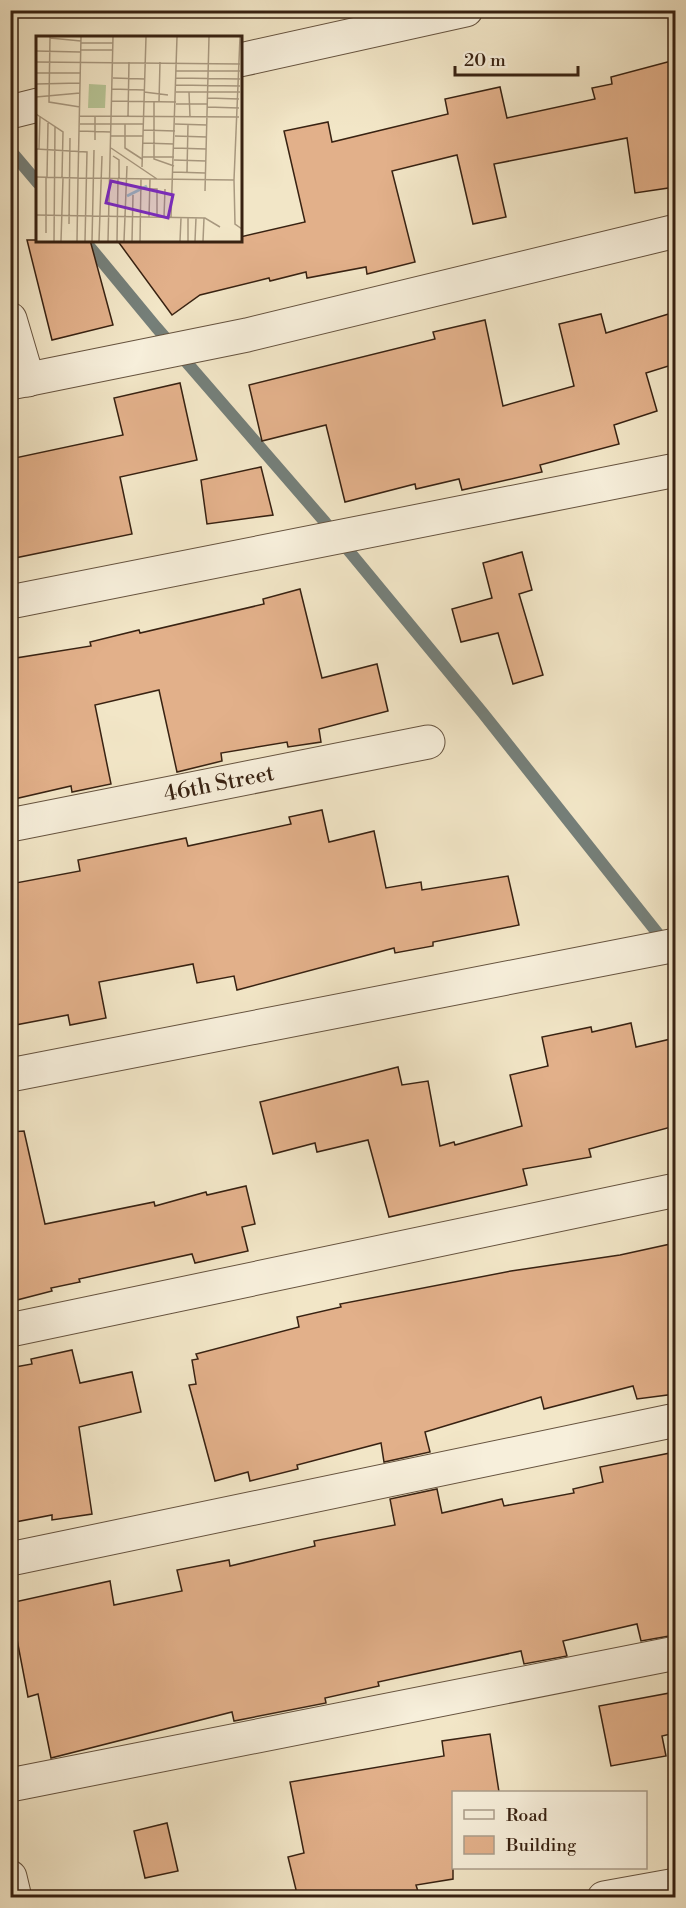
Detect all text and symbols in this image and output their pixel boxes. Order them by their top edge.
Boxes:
inset map [36,36,242,242]
scale bar [455,39,578,77]
text: 20 m [464,49,506,72]
street label: 46th Street [161,759,277,808]
legend [452,1791,647,1869]
text: Road [506,1804,549,1827]
text: Building [505,1834,577,1857]

